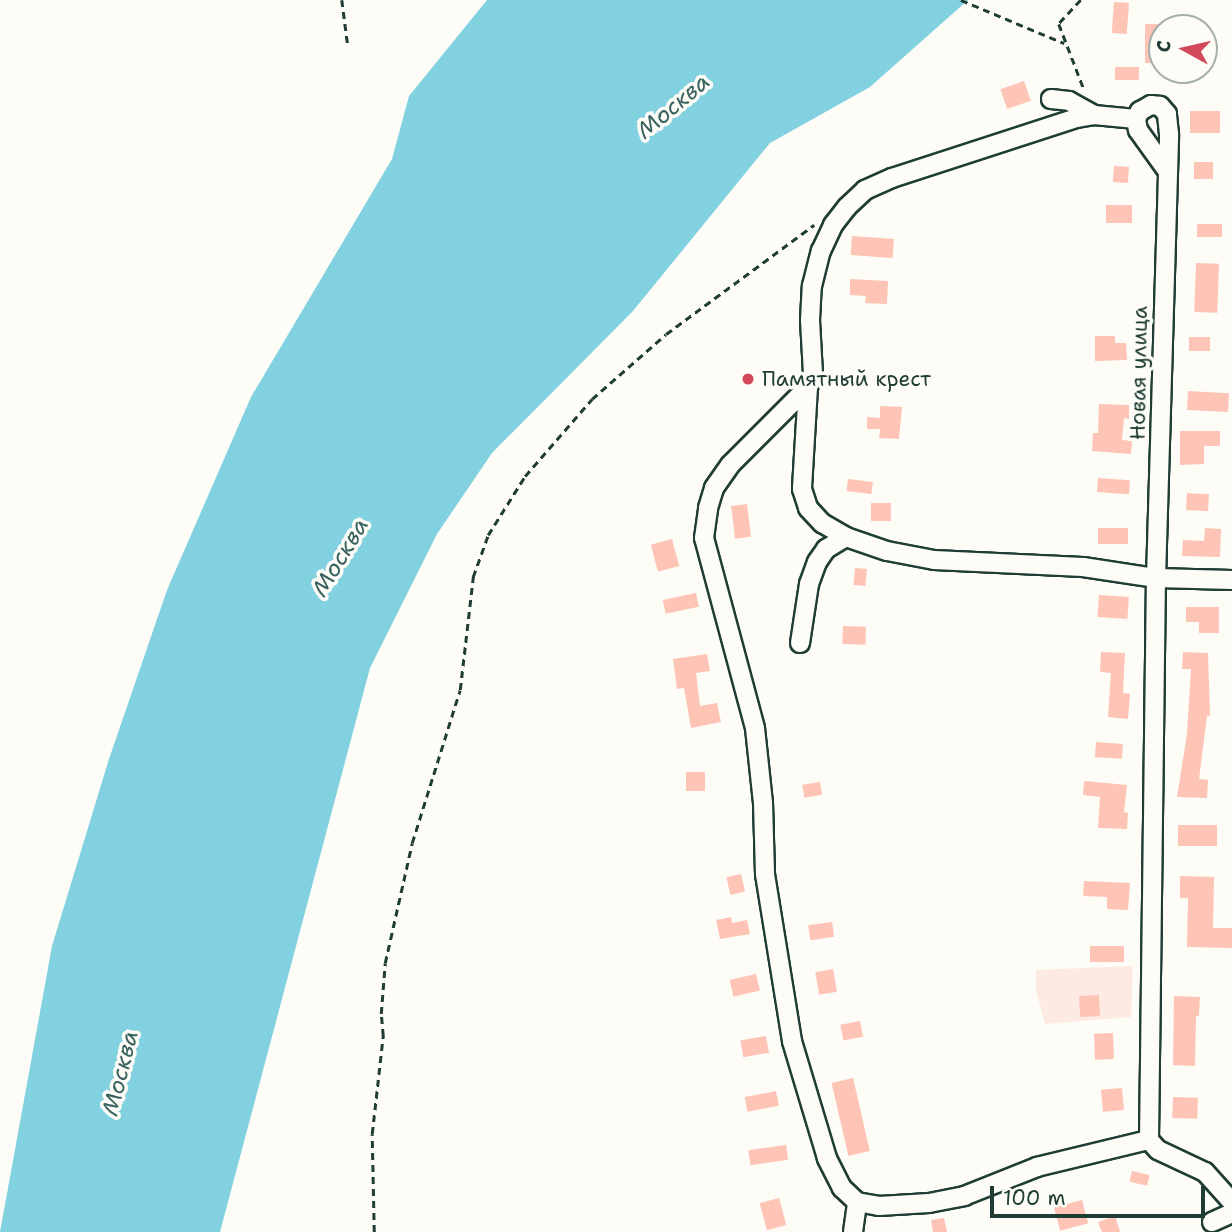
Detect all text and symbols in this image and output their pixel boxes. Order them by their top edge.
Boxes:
north arrow [1148,14,1218,84]
text: С [1150,39,1177,54]
water label: Москва [631,68,715,144]
street label: Новая улица [1125,306,1153,440]
place label: Памятный крест [762,366,931,392]
marker: Памятный крест [740,371,756,387]
water label: Москва [306,513,374,601]
water label: Москва [96,1028,144,1118]
scale bar [994,1172,1209,1216]
text: 100 m [1003,1184,1066,1212]

